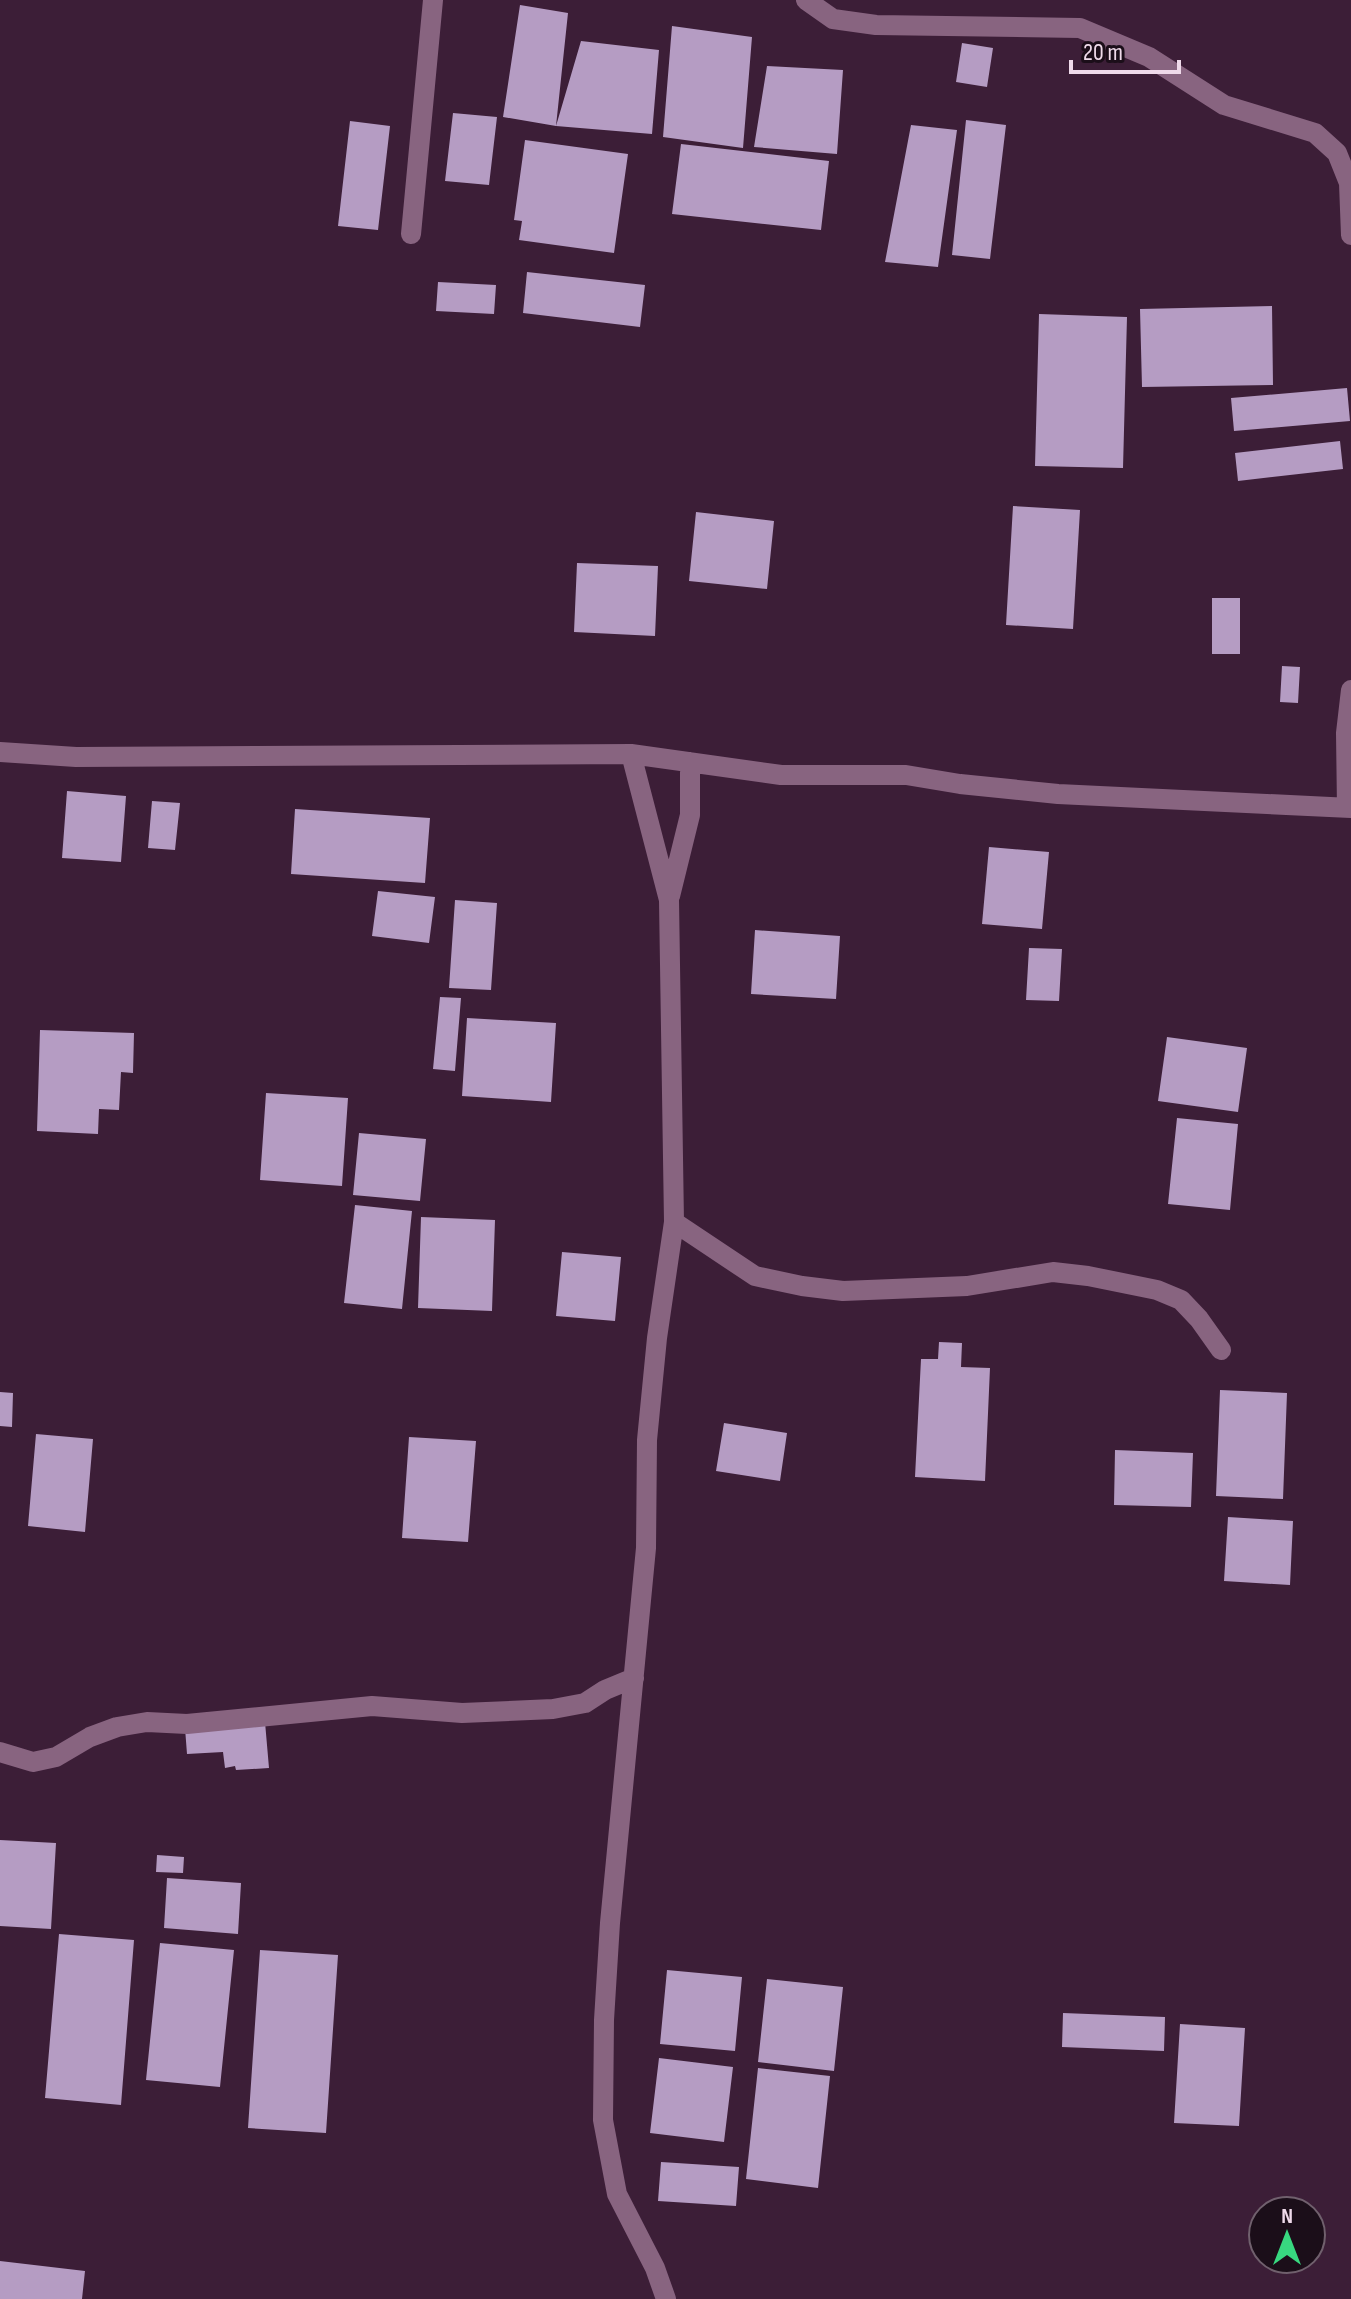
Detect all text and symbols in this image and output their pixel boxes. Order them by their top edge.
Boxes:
scale bar [1071,24,1179,74]
text: 20 m [1083,38,1123,67]
north arrow [1247,2195,1327,2275]
text: N [1281,2203,1293,2230]

